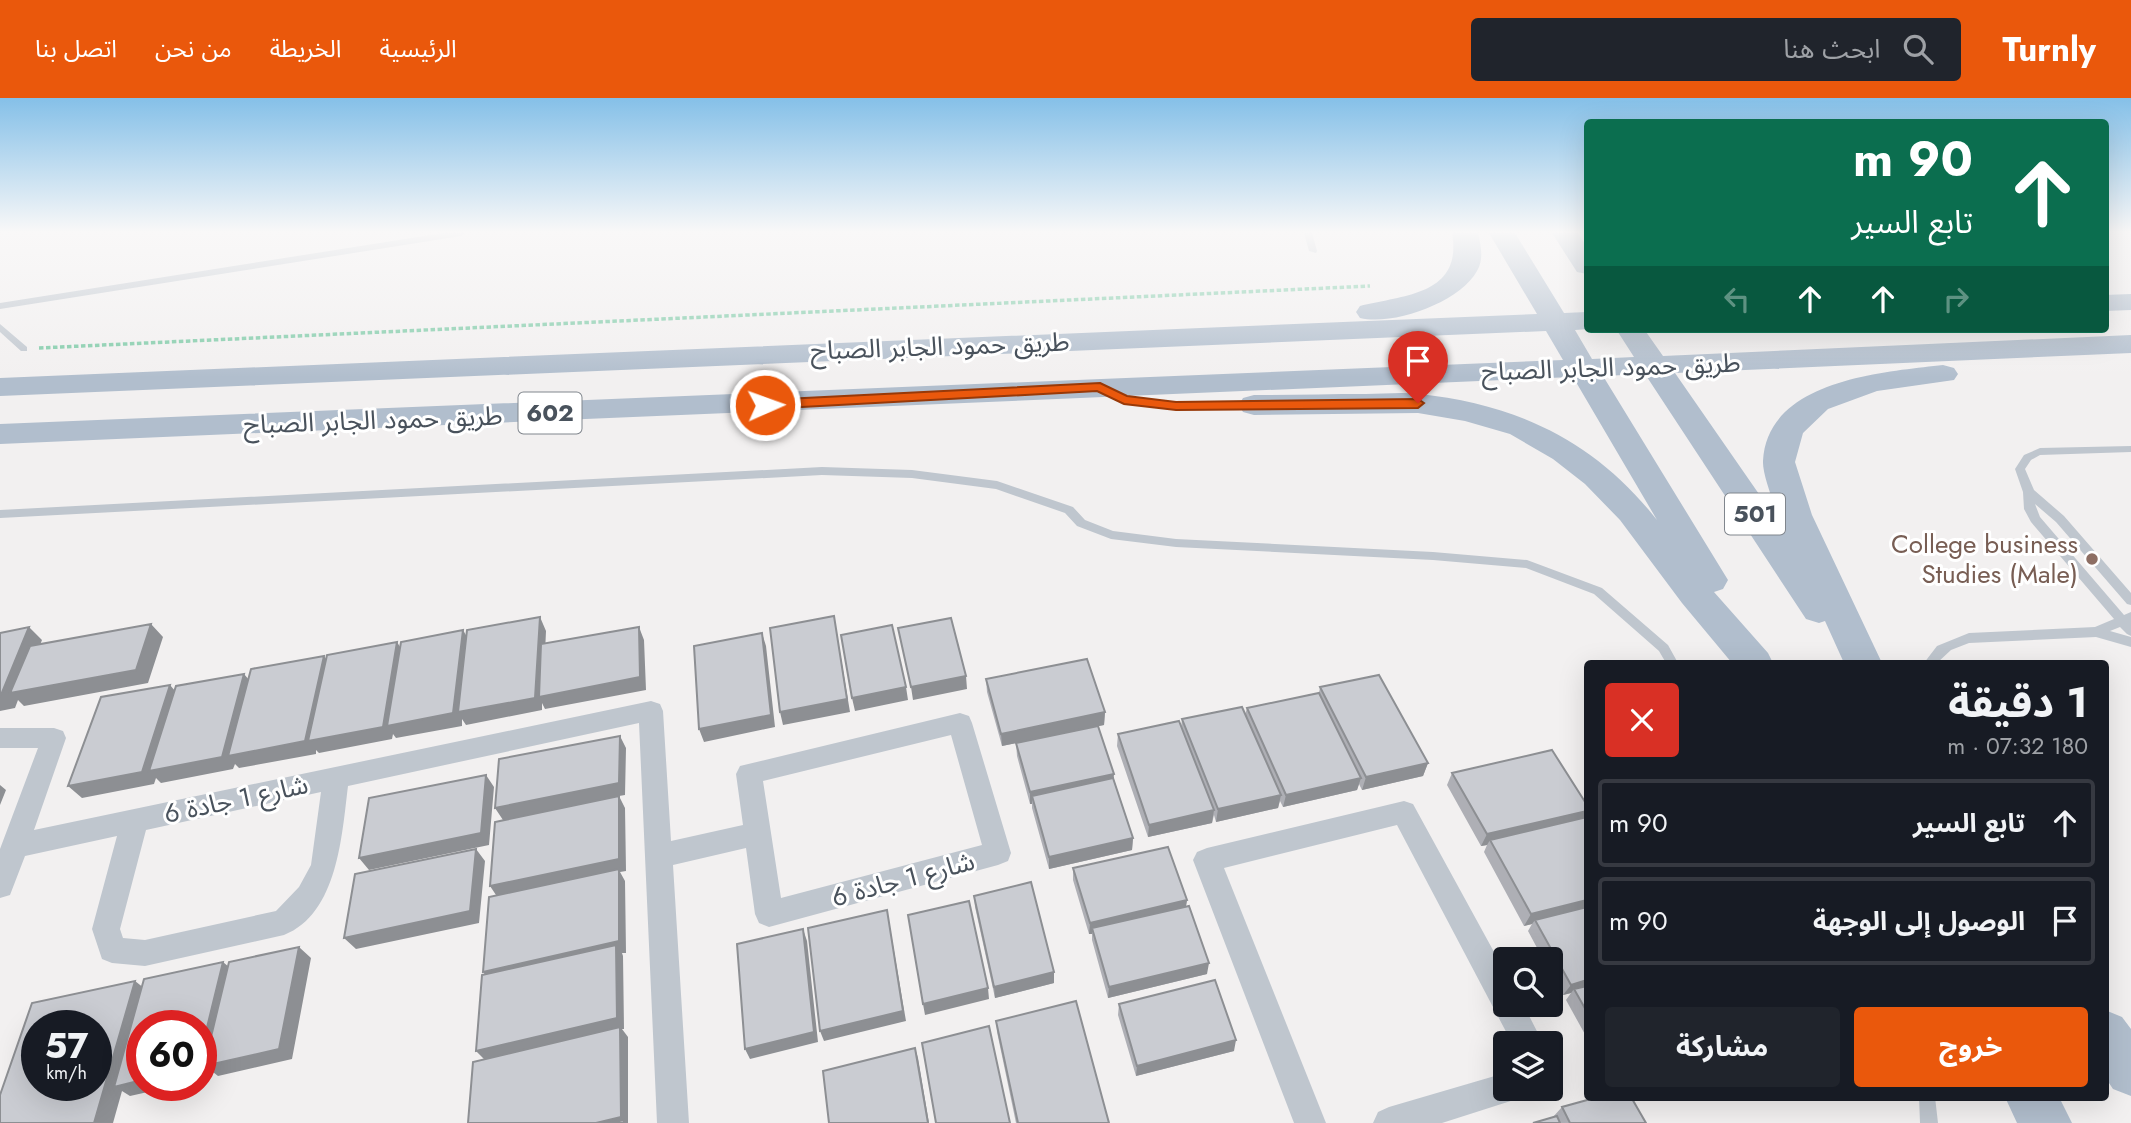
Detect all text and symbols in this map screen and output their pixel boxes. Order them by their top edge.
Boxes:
search box [1471,18,1961,81]
text: Turnly [2003,26,2096,73]
text: ابحث هنا [1783,30,1881,68]
icon: search [1899,30,1937,68]
text: اتصل بنا [35,31,117,66]
text: من نحن [155,31,232,66]
text: الخريطة [270,31,342,66]
text: الرئيسية [380,31,457,66]
text: 90 m [1853,124,1973,194]
icon: ahead [1997,147,2088,238]
text: تابع السير [1851,199,1973,245]
icon: left [1718,280,1756,318]
icon: ahead [1791,280,1829,318]
icon: ahead [1864,280,1902,318]
icon: right [1937,280,1975,318]
street label: طريق حمود الجابر الصباح [810,322,1070,370]
pin [1388,331,1448,403]
icon: arrive [1399,342,1437,380]
street label: طريق حمود الجابر الصباح [1481,343,1741,391]
position arrow [728,368,802,442]
road number: 602 [518,392,582,434]
street label: طريق حمود الجابر الصباح [243,396,503,444]
road number: 501 [1725,494,1785,534]
place label: College business Studies (Male) [1891,525,2078,593]
marker: College business Studies (Male) [2084,551,2100,567]
text: 1 دقيقة [1948,672,2088,733]
button: close [1605,683,1679,757]
text: 180 m · 07:32 [1947,729,2088,763]
street label: شارع 1 جادة 6 [160,765,312,833]
text: 90 m [1609,804,1668,842]
text: تابع السير [1913,804,2025,842]
icon: ahead [2046,804,2084,842]
street label: شارع 1 جادة 6 [827,842,979,916]
text: 90 m [1609,902,1668,940]
text: الوصول إلى الوجهة [1813,902,2025,940]
icon: arrive [2046,902,2084,940]
map controls [1493,947,1563,1101]
button: search [1493,947,1563,1017]
button: مشاركة [1605,1007,1840,1087]
button: خروج [1854,1007,2088,1087]
speed limit sign: 60 [126,1010,217,1101]
text: 57 [45,1021,88,1071]
button: layers [1493,1031,1563,1101]
text: km/h [46,1060,87,1086]

